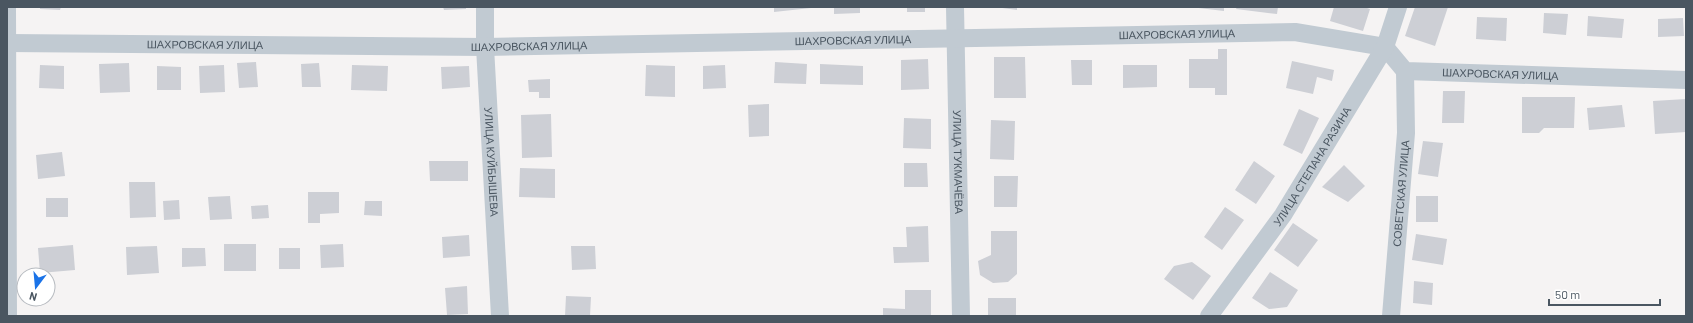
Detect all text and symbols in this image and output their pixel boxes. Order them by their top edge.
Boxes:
street label: ШАХРОВСКАЯ УЛИЦА [1118,26,1236,41]
street label: ШАХРОВСКАЯ УЛИЦА [795,32,912,47]
street label: ШАХРОВСКАЯ УЛИЦА [147,37,264,51]
street label: ШАХРОВСКАЯ УЛИЦА [471,38,588,53]
street label: ШАХРОВСКАЯ УЛИЦА [1442,65,1559,82]
street label: УЛИЦА СТЕПАНА РАЗИНА [1270,103,1354,228]
street label: УЛИЦА КУЙБЫШЕВА [482,107,501,218]
street label: УЛИЦА ТУКМАЧЁВА [951,110,966,215]
street label: СОВЕТСКАЯ УЛИЦА [1390,139,1411,247]
north arrow [16,267,56,307]
scale bar [1549,281,1660,307]
text: 50 m [1555,287,1580,301]
text: N [28,290,38,304]

